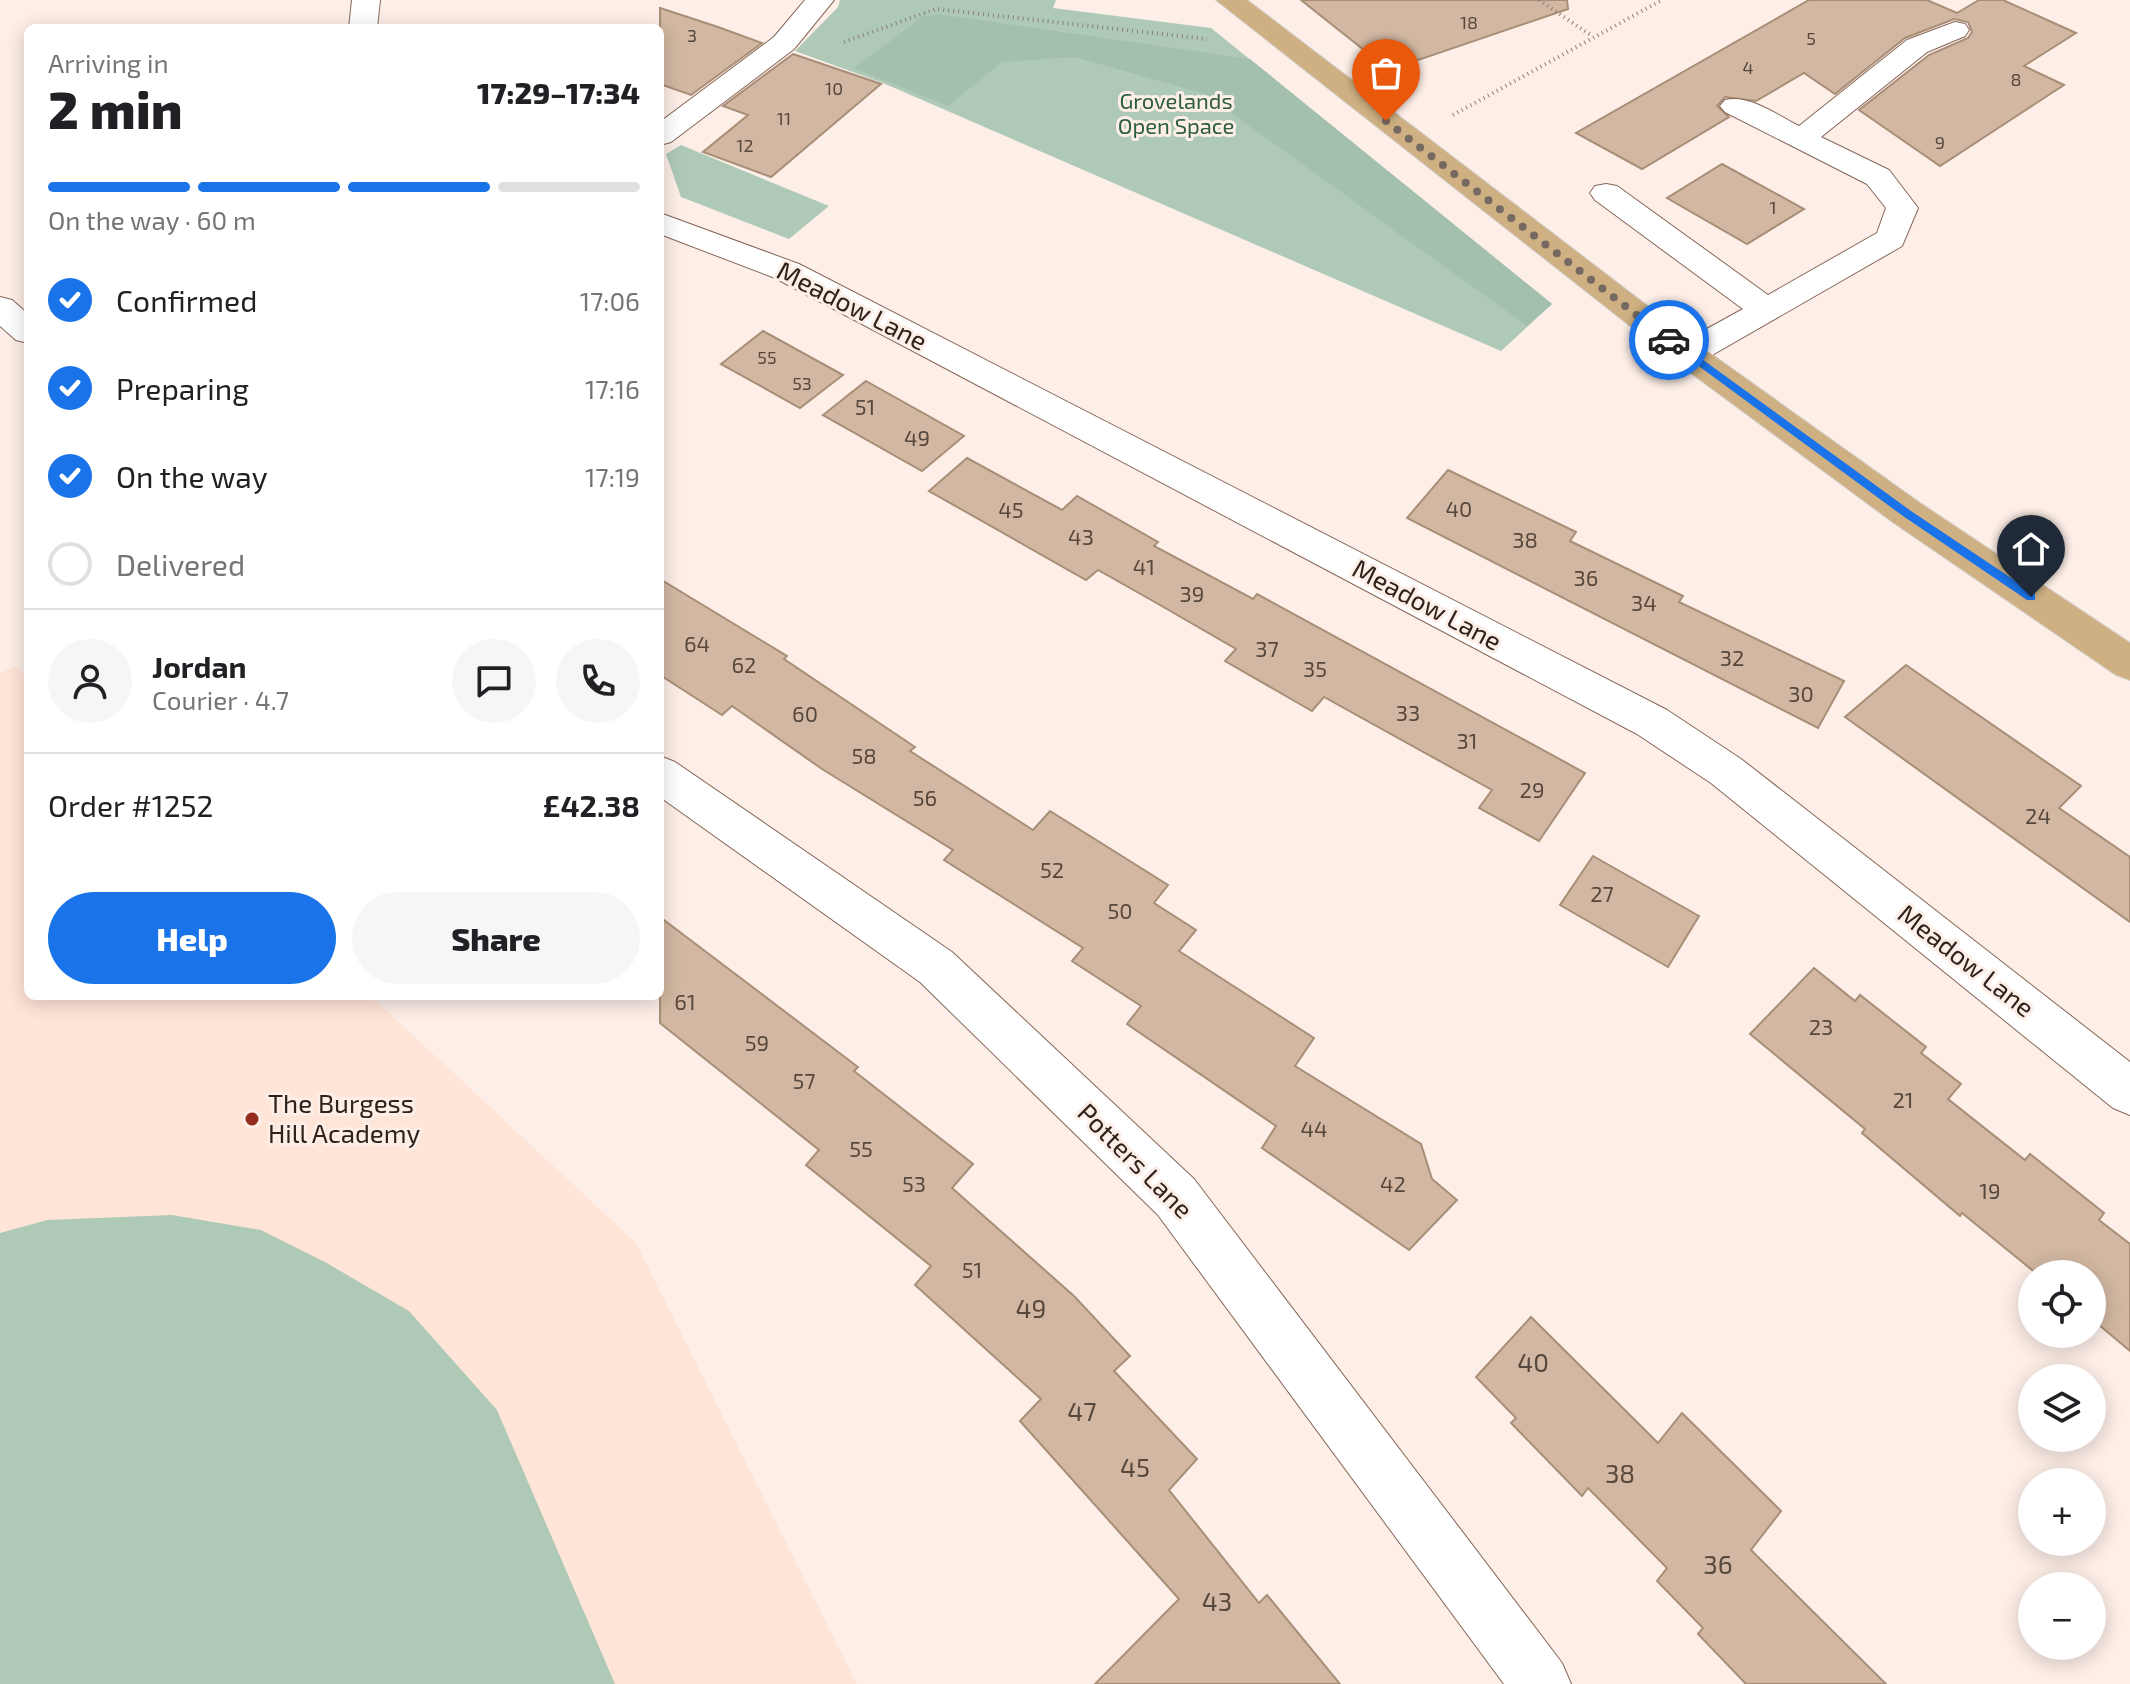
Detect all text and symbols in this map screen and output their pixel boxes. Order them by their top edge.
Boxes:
house number: 18 [1460,11,1478,33]
house number: 3 [687,24,697,46]
house number: 5 [1806,27,1816,49]
pin [1352,39,1420,121]
text: Arriving in [48,47,169,78]
icon: bag [1364,51,1408,95]
house number: 4 [1742,56,1754,78]
house number: 8 [2011,68,2021,90]
text: 17:29–17:34 [477,74,640,110]
text: 2 min [48,77,183,139]
house number: 10 [825,77,843,99]
park label: Grovelands Open Space [1118,87,1234,138]
house number: 11 [777,107,791,129]
house number: 9 [1935,131,1945,153]
house number: 12 [736,134,754,156]
house number: 1 [1769,196,1777,218]
text: On the way · 60 m [48,204,256,235]
street label: Meadow Lane [773,254,933,356]
icon: check [48,278,92,322]
text: Confirmed [116,282,257,318]
text: 17:06 [580,285,640,316]
courier [1629,300,1709,380]
icon: car [1647,318,1691,362]
house number: 55 [757,346,777,368]
icon: check [48,366,92,410]
text: Preparing [116,370,249,406]
house number: 53 [792,372,812,394]
text: 17:16 [585,373,640,404]
house number: 51 [855,393,875,419]
house number: 49 [904,424,930,450]
icon: check [48,454,92,498]
text: On the way [116,458,268,494]
text: 17:19 [585,461,640,492]
house number: 40 [1446,495,1472,521]
house number: 45 [998,496,1024,522]
pin [1997,515,2065,597]
house number: 43 [1068,523,1094,549]
house number: 38 [1512,526,1538,552]
icon: home [2009,527,2053,571]
text: Delivered [116,546,245,582]
street label: Meadow Lane [1348,551,1507,656]
house number: 41 [1133,553,1155,579]
house number: 36 [1574,564,1598,590]
house number: 39 [1180,580,1204,606]
house number: 34 [1631,589,1657,615]
house number: 64 [684,630,710,656]
house number: 37 [1255,635,1279,661]
button: person [48,639,132,723]
button: chat [452,639,536,723]
button: phone [556,639,640,723]
house number: 32 [1720,644,1744,670]
text: Jordan [152,648,247,684]
house number: 62 [732,651,756,677]
house number: 35 [1303,655,1327,681]
house number: 30 [1788,680,1814,706]
text: Courier · 4.7 [152,684,289,715]
house number: 33 [1396,699,1420,725]
house number: 60 [792,700,818,726]
house number: 31 [1457,727,1478,753]
house number: 58 [851,742,877,768]
house number: 29 [1520,776,1544,802]
house number: 56 [913,784,937,810]
text: Order #1252 [48,787,213,823]
text: £42.38 [543,787,640,823]
house number: 24 [2025,802,2051,828]
house number: 52 [1040,856,1064,882]
house number: 27 [1590,880,1614,906]
button: Help [48,892,336,984]
button: Share [352,892,640,984]
house number: 50 [1107,897,1133,923]
street label: Meadow Lane [1893,897,2041,1023]
house number: 61 [674,988,696,1014]
house number: 23 [1809,1013,1833,1039]
house number: 59 [745,1029,769,1055]
house number: 57 [792,1067,816,1093]
house number: 21 [1892,1086,1914,1112]
place label: The Burgess Hill Academy [268,1087,421,1148]
street label: Potters Lane [1072,1096,1200,1224]
marker: The Burgess Hill Academy [243,1110,261,1128]
house number: 44 [1300,1115,1328,1141]
house number: 55 [849,1135,873,1161]
house number: 53 [902,1170,926,1196]
house number: 42 [1380,1170,1406,1196]
house number: 19 [1979,1177,2001,1203]
house number: 51 [962,1256,982,1282]
map controls [2018,1260,2106,1660]
button: locate [2018,1260,2106,1348]
house number: 49 [1016,1292,1046,1323]
house number: 40 [1517,1346,1549,1377]
button: layers [2018,1364,2106,1452]
house number: 47 [1067,1395,1097,1426]
house number: 45 [1120,1451,1150,1482]
house number: 38 [1605,1457,1635,1488]
button: + [2018,1468,2106,1556]
house number: 36 [1703,1548,1733,1579]
button: − [2018,1572,2106,1660]
house number: 43 [1202,1585,1232,1616]

